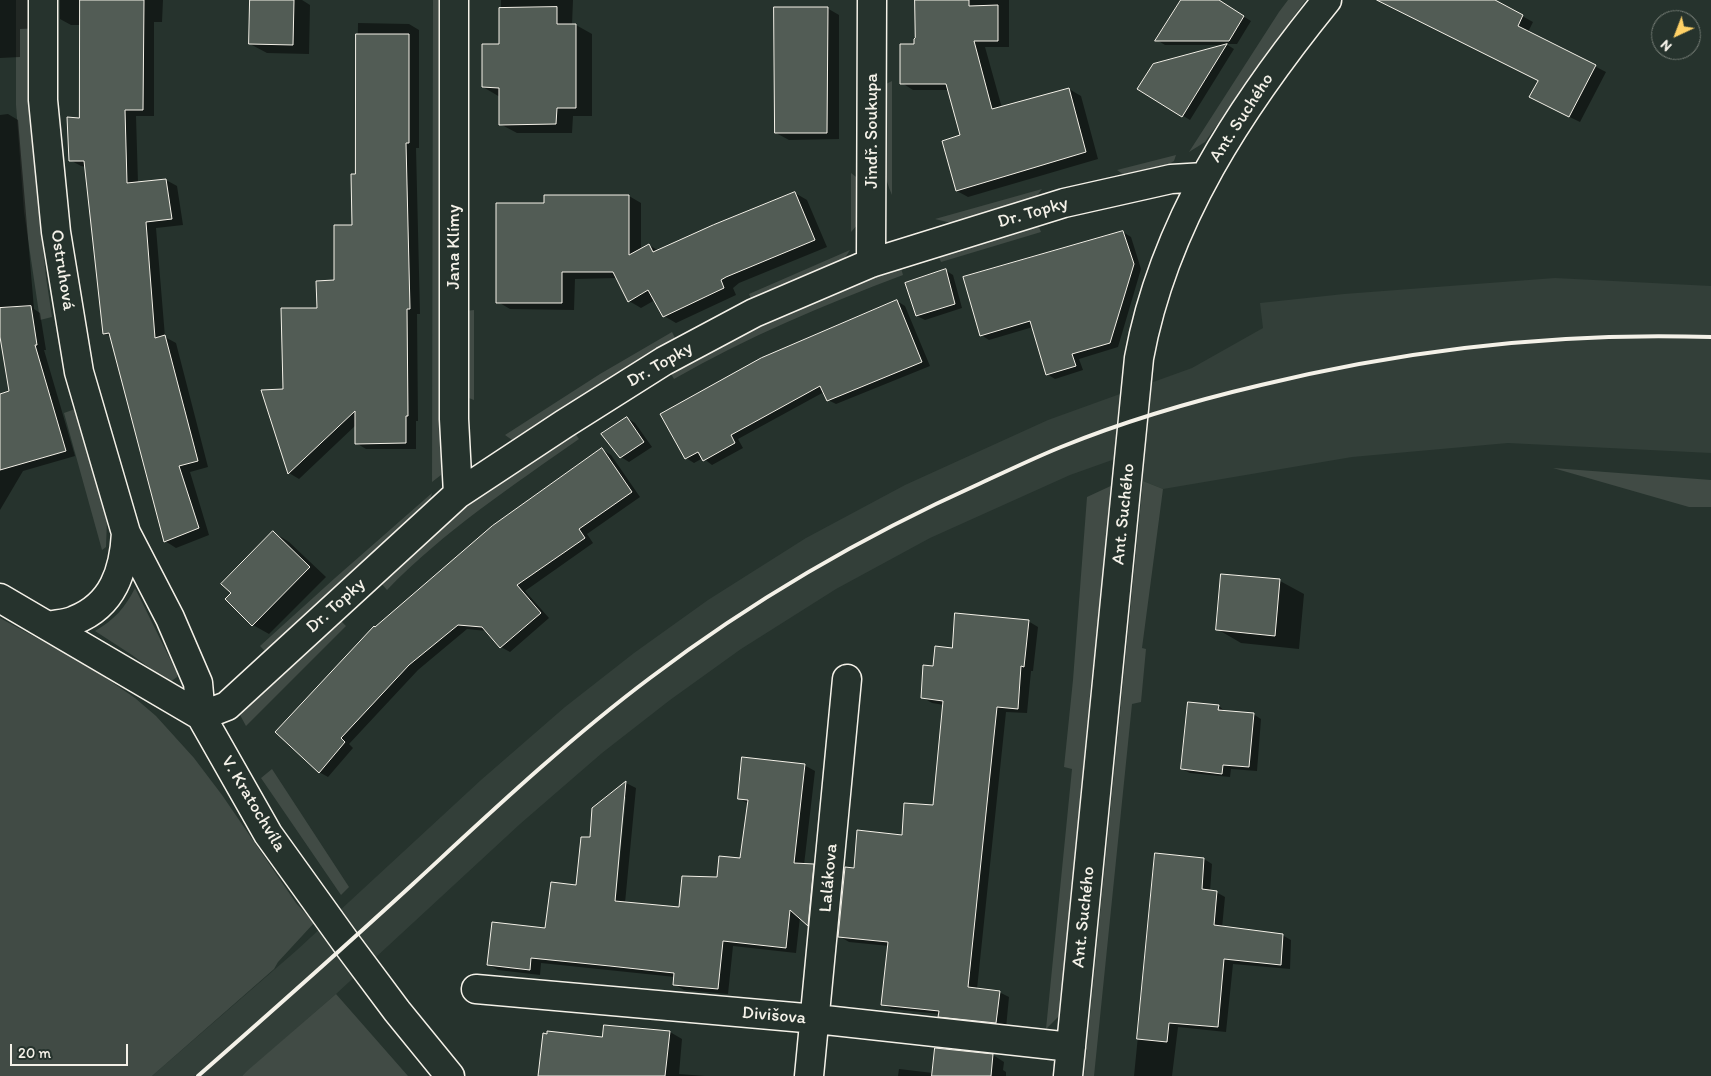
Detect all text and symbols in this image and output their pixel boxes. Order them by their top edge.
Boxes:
north arrow [1651,10,1701,60]
text: N [1657,36,1675,55]
street label: Ant. Suchého [1205,69,1279,167]
street label: Jindř. Soukupa [861,73,883,189]
street label: Dr. Topky [995,193,1071,233]
street label: Jana Klímy [443,204,465,290]
street label: Ostruhová [45,228,79,312]
street label: Dr. Topky [623,338,697,392]
street label: Ant. Suchého [1108,462,1140,566]
street label: Dr. Topky [302,574,370,638]
street label: V. Kratochvíla [216,752,290,856]
street label: Lalákova [815,843,843,913]
street label: Ant. Suchého [1068,865,1100,969]
street label: Divišova [741,1002,807,1030]
scale bar [12,1034,130,1066]
text: 20 m [18,1044,51,1062]

